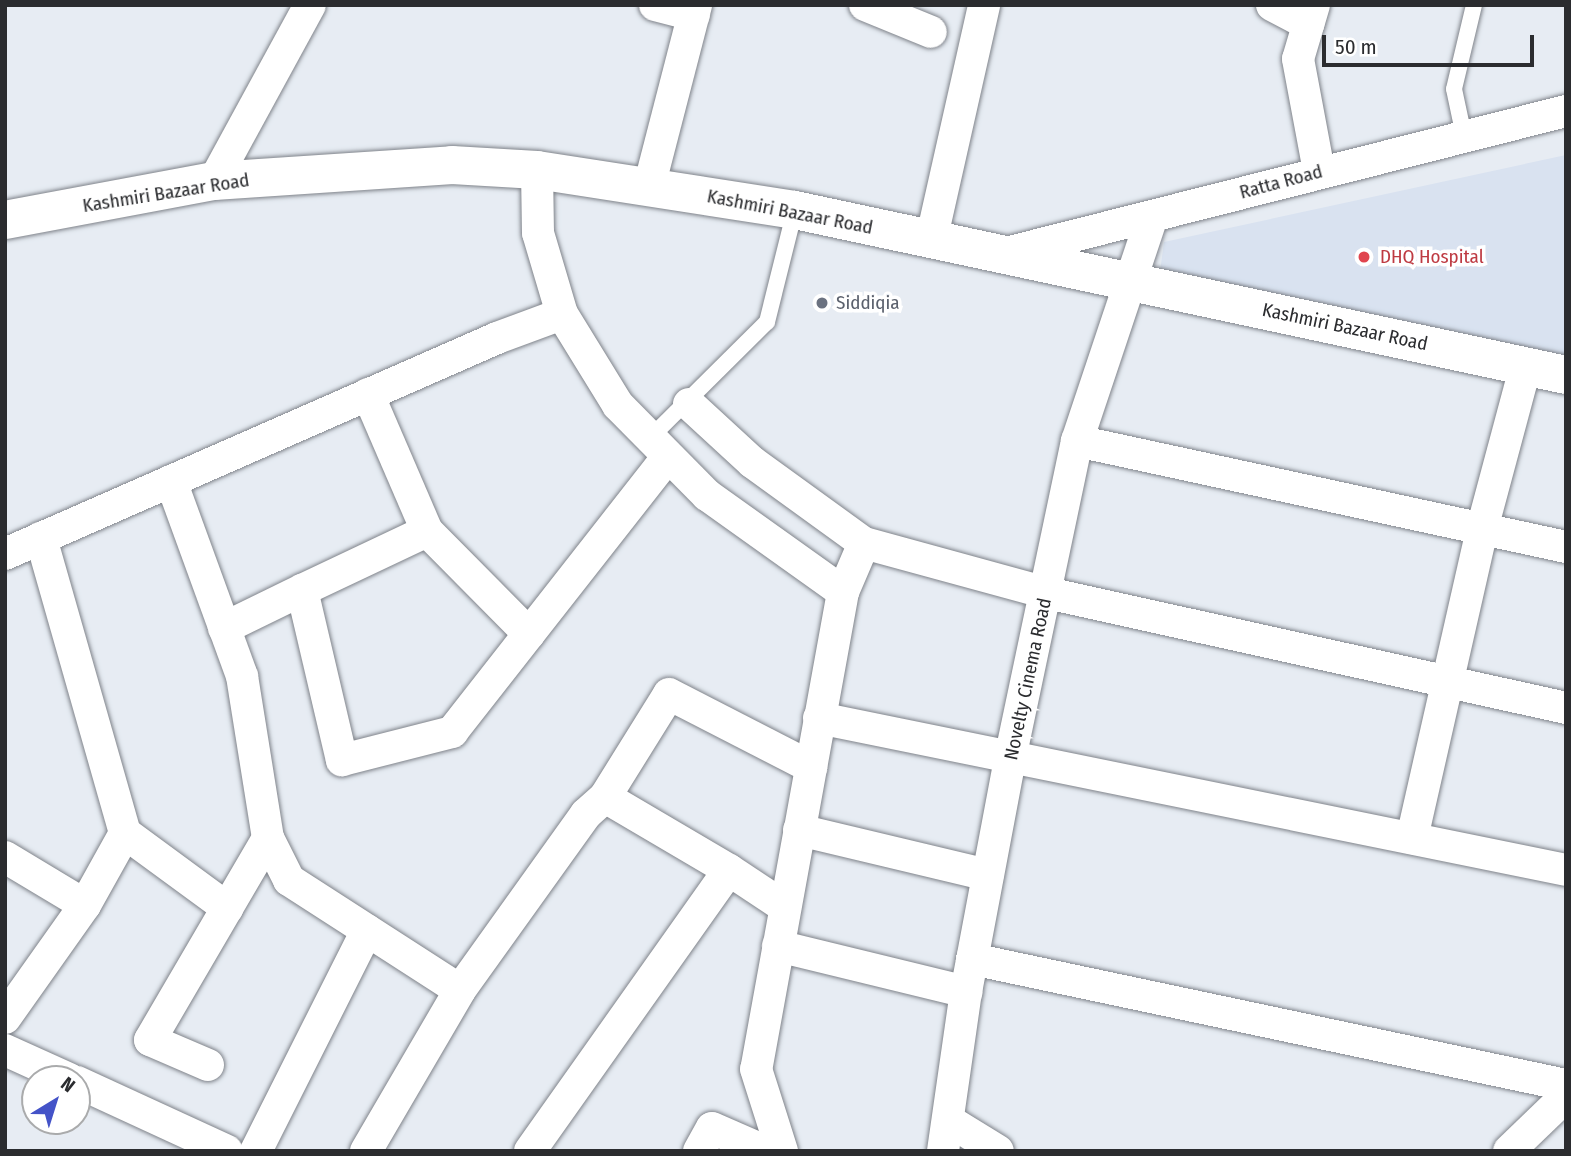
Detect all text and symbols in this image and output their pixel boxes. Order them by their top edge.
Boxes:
scale bar [1326,21,1538,65]
text: 50 m [1335,34,1377,60]
street label: Ratta Road [1237,160,1325,204]
street label: Kashmiri Bazaar Road [81,169,251,217]
street label: Kashmiri Bazaar Road [705,185,875,239]
place label: DHQ Hospital [1380,246,1484,268]
marker: DHQ Hospital [1354,247,1374,267]
place label: Siddiqia [836,292,900,314]
marker: Siddiqia [814,295,830,311]
street label: Kashmiri Bazaar Road [1260,298,1430,356]
street label: Novelty Cinema Road [1000,596,1056,762]
north arrow [21,1065,91,1135]
text: N [56,1072,80,1097]

